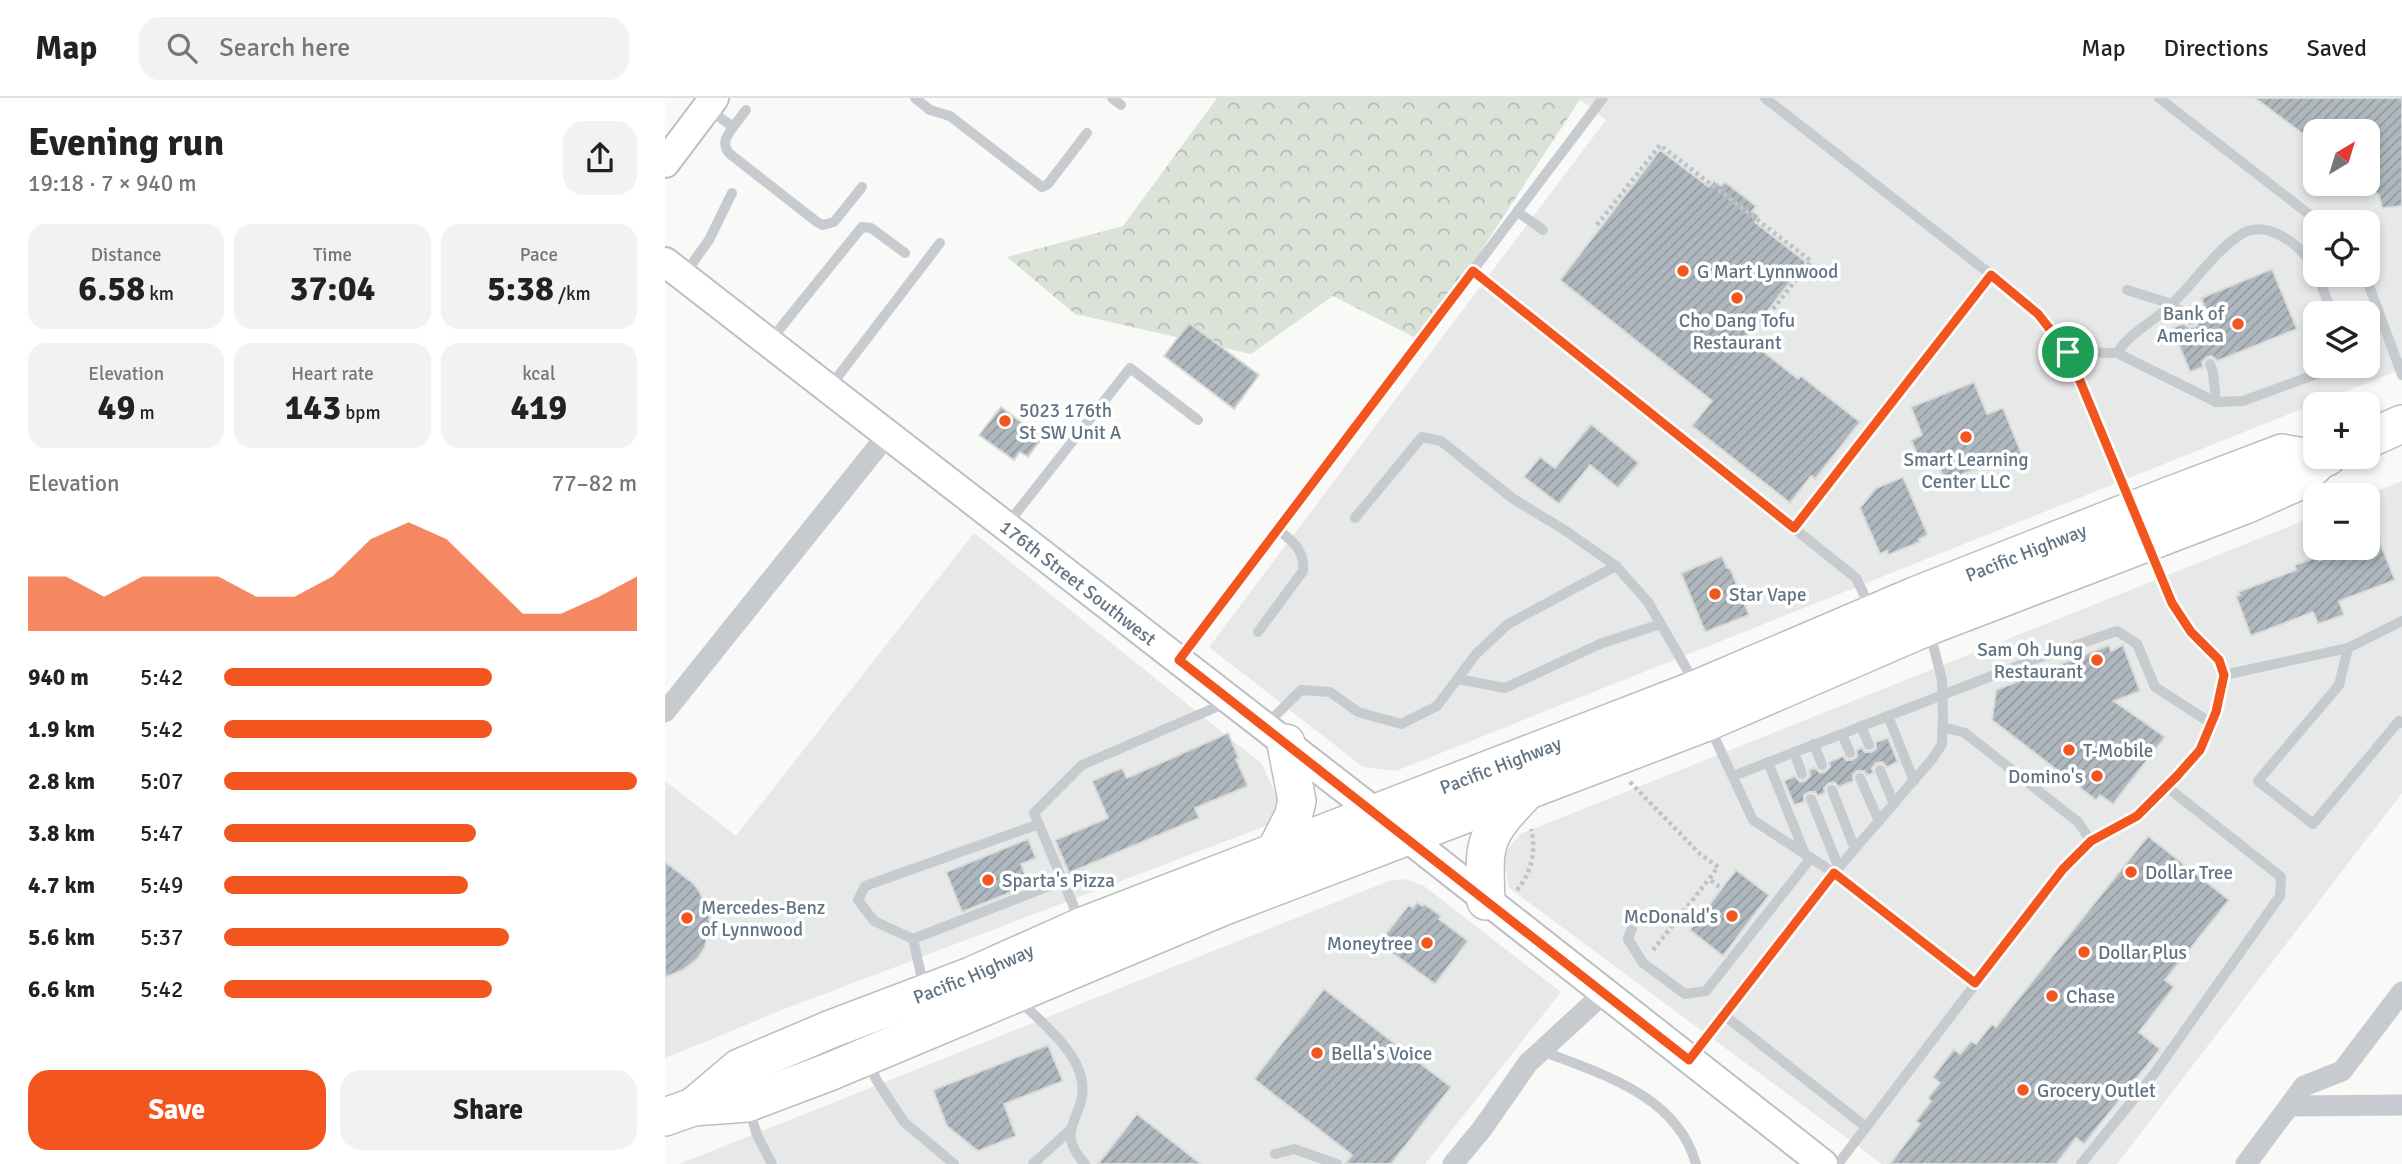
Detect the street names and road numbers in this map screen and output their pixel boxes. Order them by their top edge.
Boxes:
street label: 176th Street Southwest [995,515,1161,651]
street label: Pacific Highway [1962,518,2090,588]
street label: Pacific Highway [1437,732,1565,800]
street label: Pacific Highway [910,939,1038,1010]

